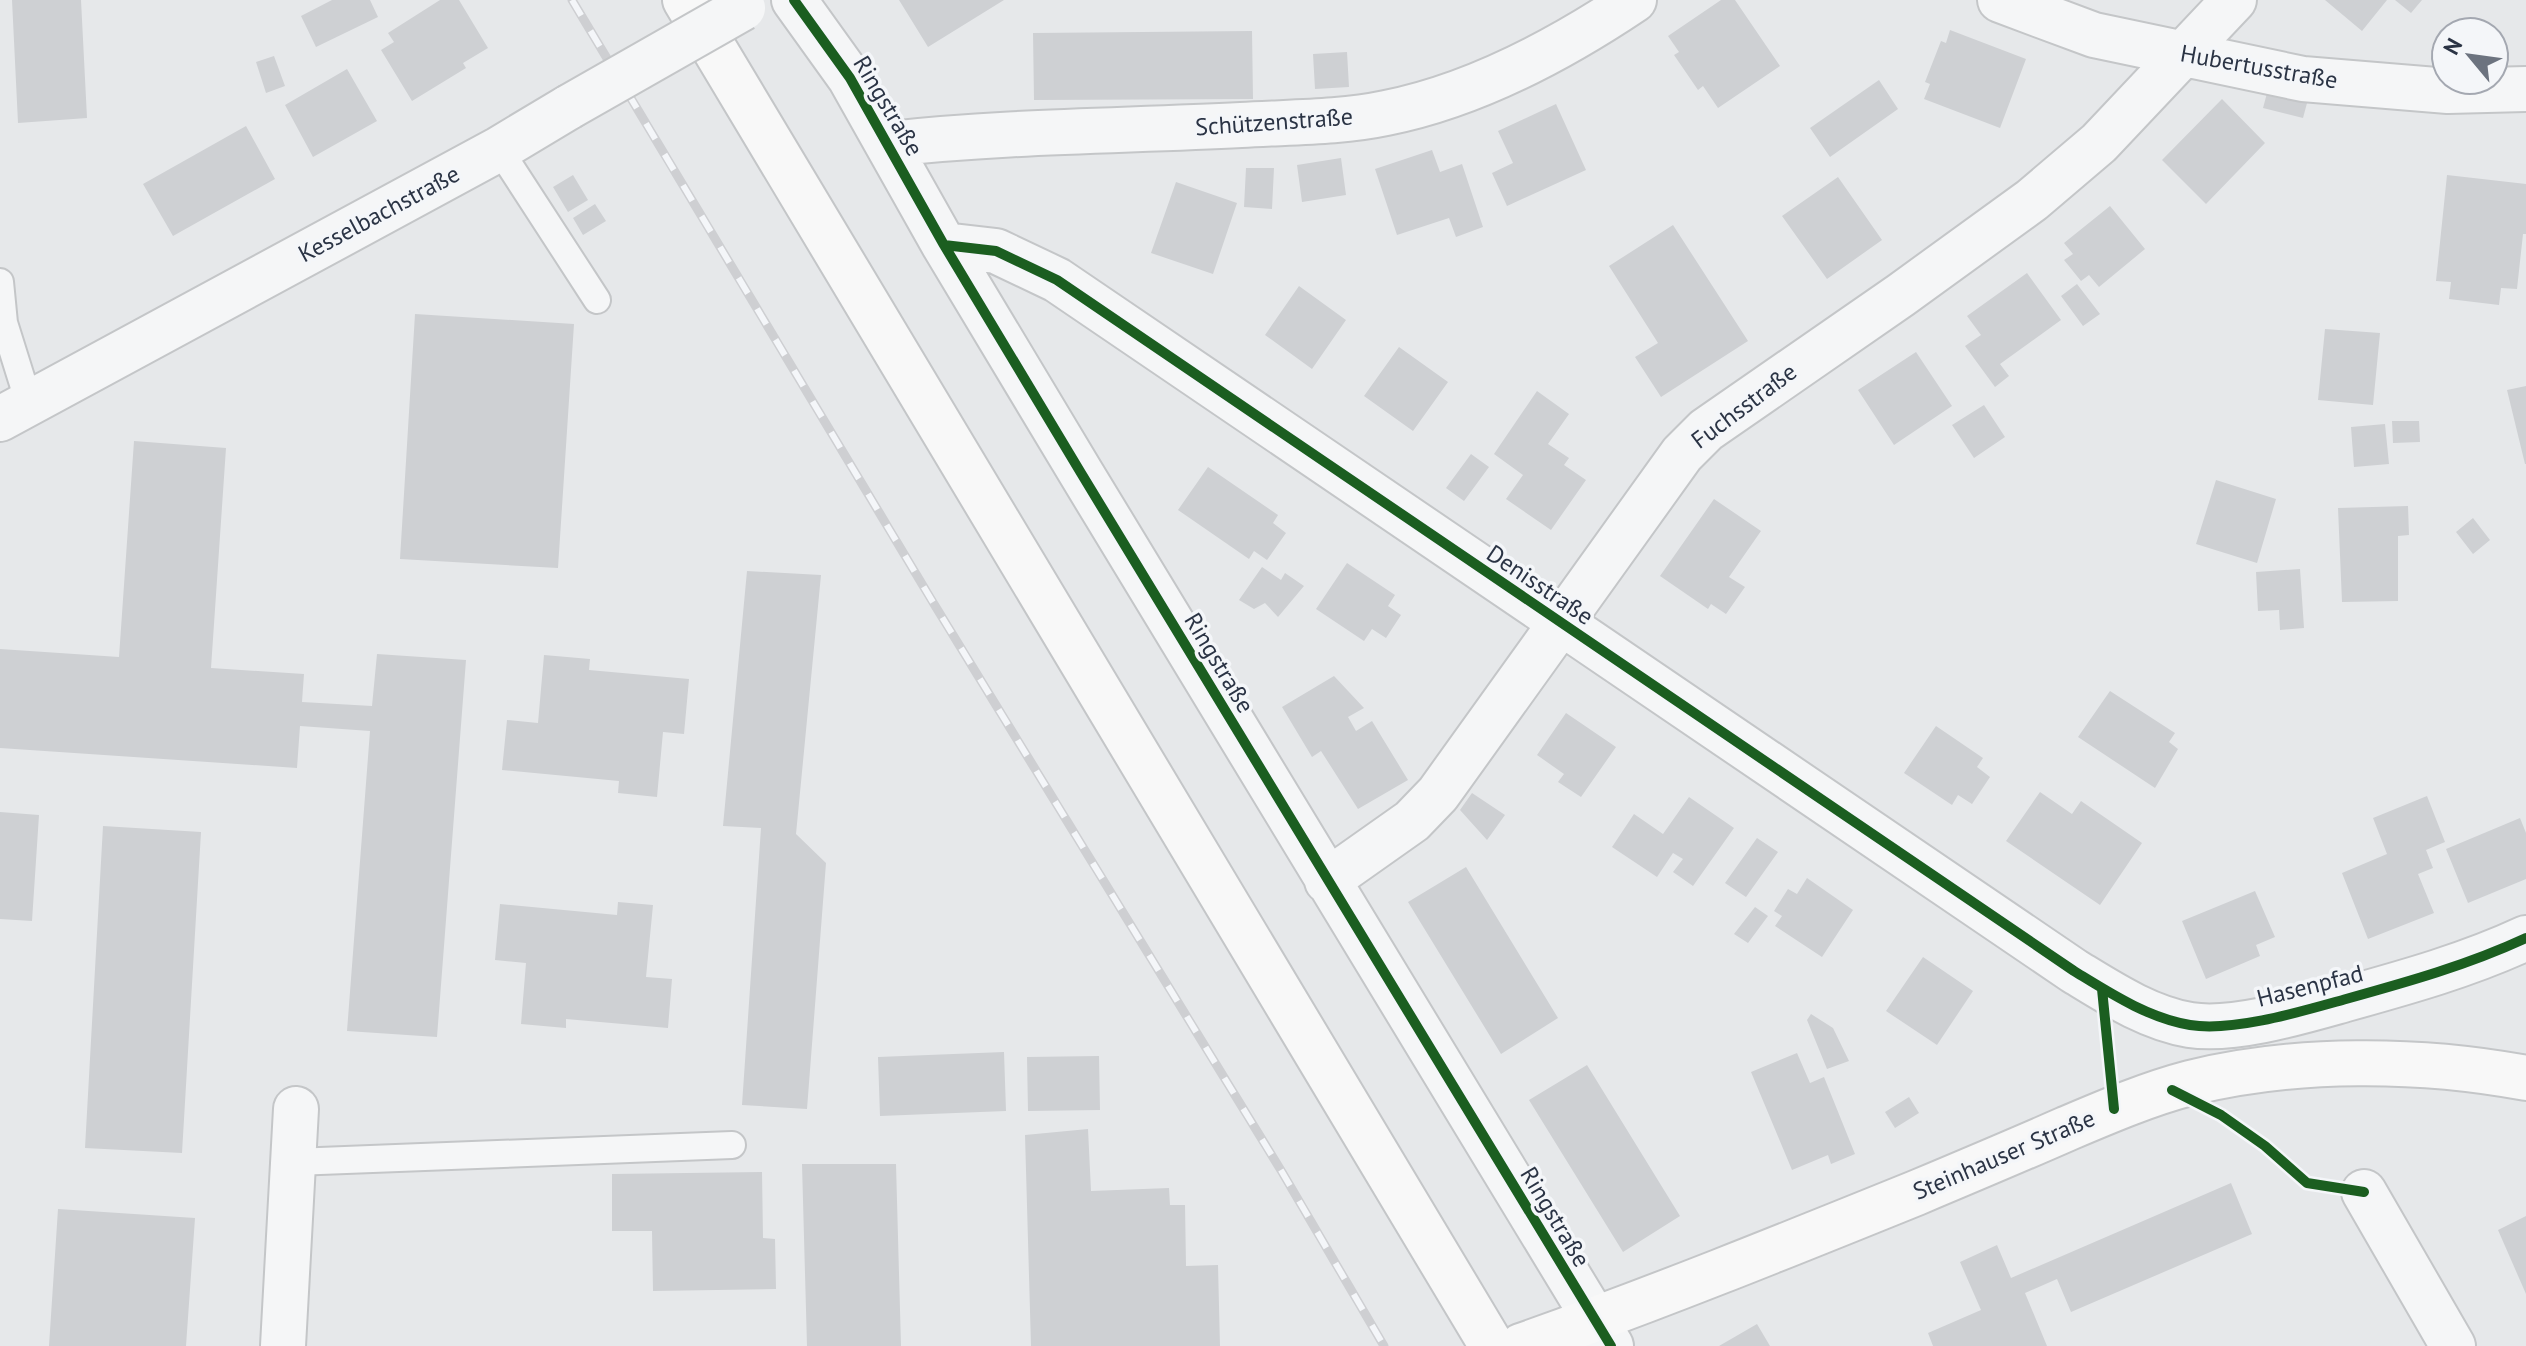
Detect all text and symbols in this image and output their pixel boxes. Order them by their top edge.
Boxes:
north arrow [2430,16,2510,96]
text: N [2437,33,2468,59]
street label: Hubertusstraße [2178,37,2340,96]
street label: Ringstraße [846,50,930,161]
street label: Schützenstraße [1194,101,1354,142]
street label: Kesselbachstraße [293,158,465,269]
street label: Fuchsstraße [1685,356,1803,455]
street label: Denisstraße [1481,538,1600,632]
street label: Ringstraße [1177,607,1261,718]
street label: Hasenpfad [2253,957,2366,1014]
street label: Steinhauser Straße [1908,1102,2099,1207]
street label: Ringstraße [1513,1161,1597,1272]

